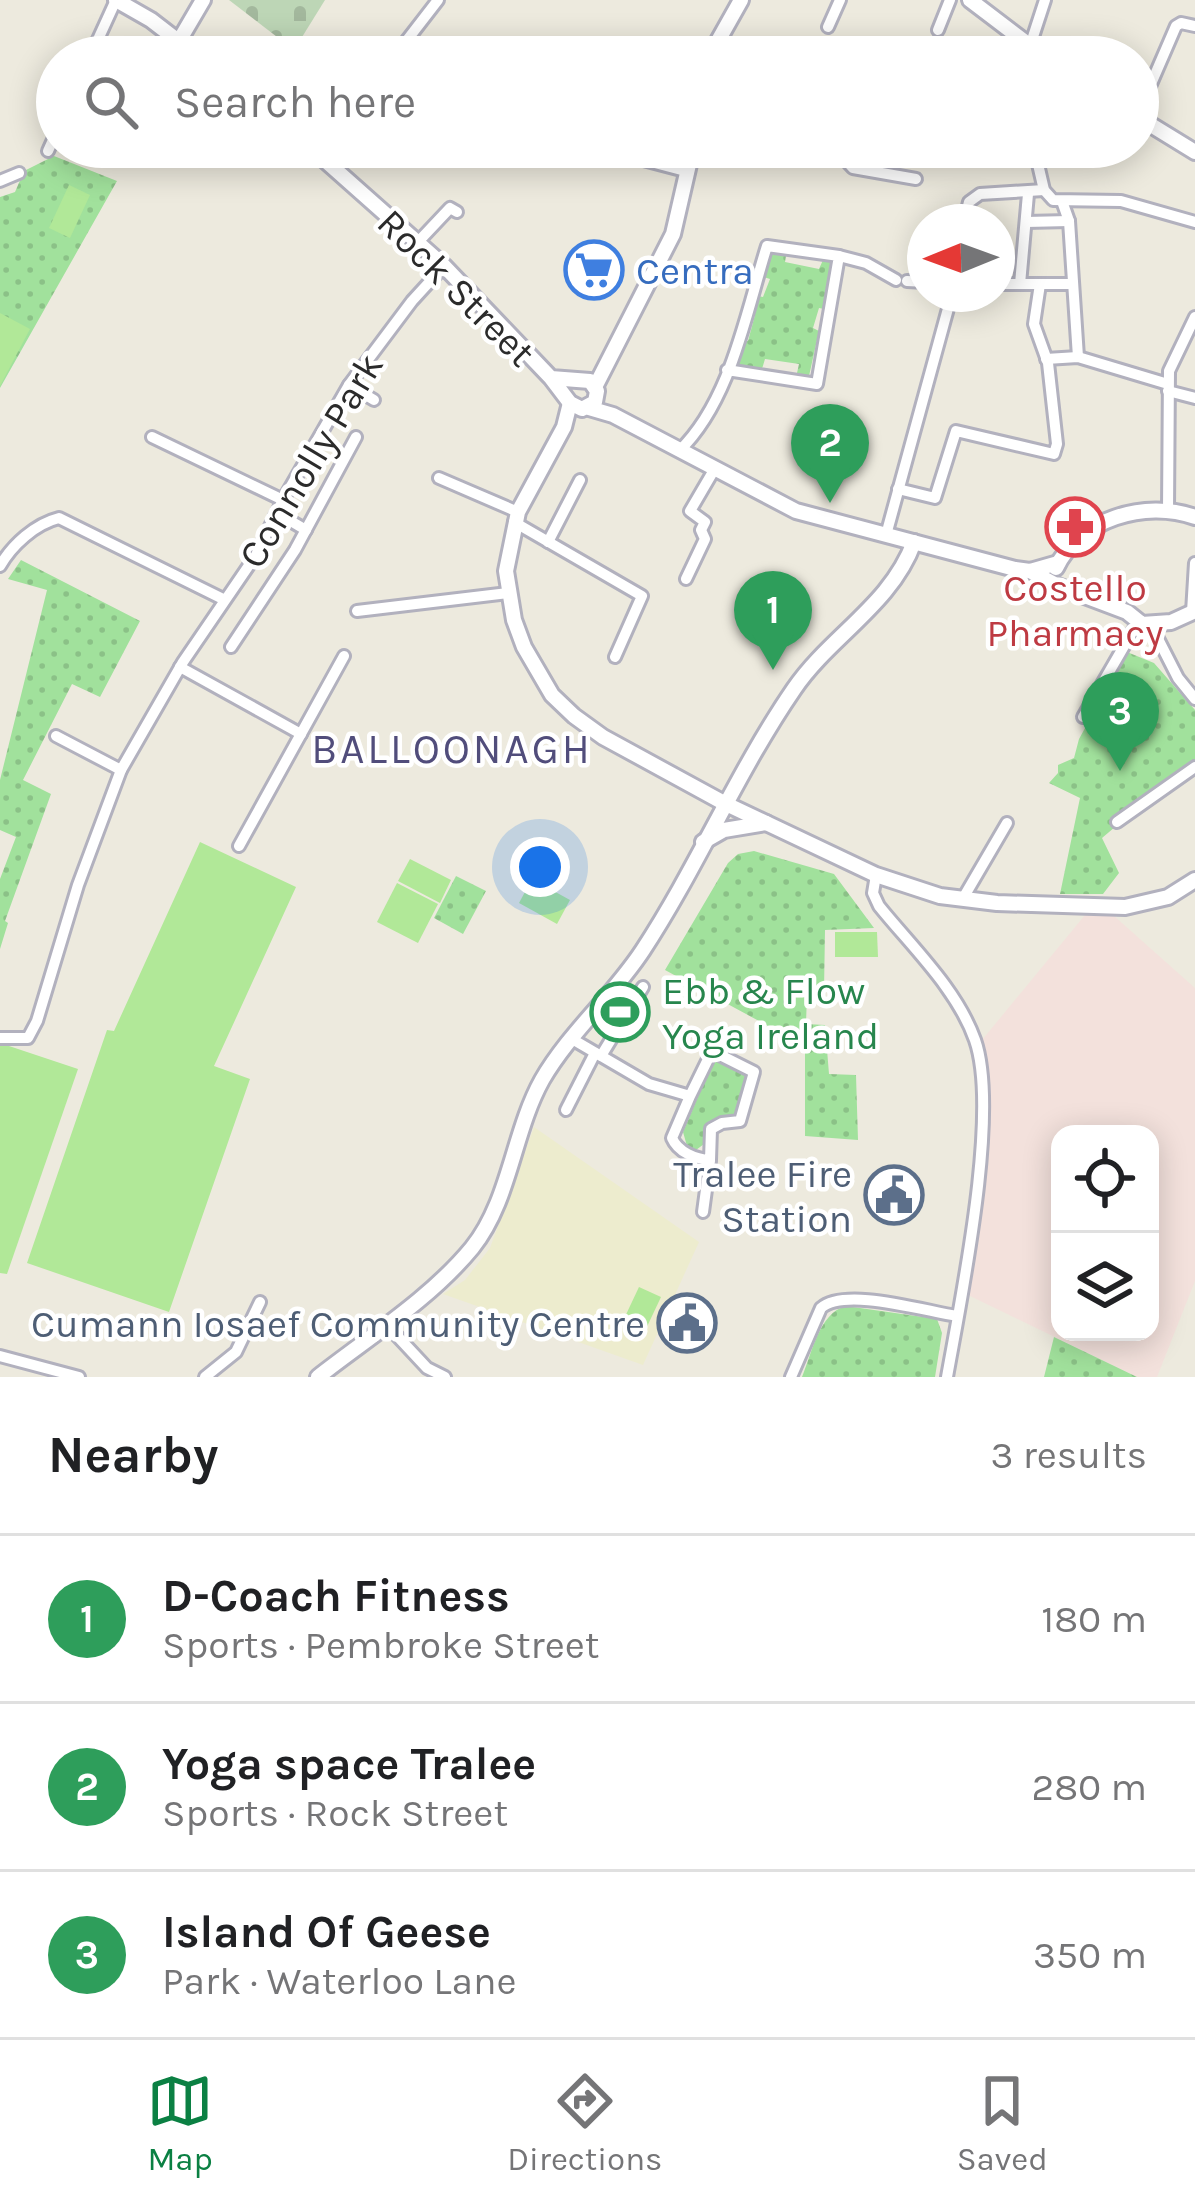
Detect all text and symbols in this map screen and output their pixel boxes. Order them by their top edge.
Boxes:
search box [36,36,1159,168]
icon: search [78,69,144,135]
text: Search here [174,76,416,128]
street label: Rock Street [368,199,545,376]
north arrow [907,204,1015,312]
supermarket icon: Centra [563,239,625,301]
place label: Centra [636,248,754,294]
street label: Connolly Park [229,345,393,576]
pin: 2 [791,404,869,503]
pharmacy icon: Costello Pharmacy [1044,496,1106,558]
place label: Costello Pharmacy [987,565,1163,656]
pin: 1 [734,571,812,670]
pin: 3 [1081,672,1159,771]
district label: BALLOONAGH [311,724,593,774]
your location [510,837,570,897]
place label: Ebb & Flow Yoga Ireland [662,968,879,1059]
sports icon: Ebb & Flow Yoga Ireland [589,981,651,1043]
map controls [1051,1125,1159,1341]
button: locate [1051,1125,1159,1233]
place label: Tralee Fire Station [673,1151,852,1242]
public building icon: Tralee Fire Station [863,1164,925,1226]
button: layers [1051,1233,1159,1341]
public building icon: Cumann Iosaef Community Centre [656,1292,718,1354]
place label: Cumann Iosaef Community Centre [31,1301,645,1347]
text: Nearby [48,1425,218,1485]
text: 3 results [990,1432,1147,1478]
text: D-Coach Fitness [162,1570,510,1622]
text: 1 [80,1596,94,1642]
text: 180 m [1041,1596,1147,1642]
text: Sports · Pembroke Street [162,1622,599,1668]
text: Yoga space Tralee [162,1738,536,1790]
text: 2 [75,1764,99,1810]
text: 280 m [1032,1764,1147,1810]
text: Sports · Rock Street [162,1790,508,1836]
text: Island Of Geese [162,1906,491,1958]
text: 3 [75,1932,99,1978]
text: 350 m [1033,1932,1147,1978]
text: Park · Waterloo Lane [162,1958,517,2004]
tab: Map [147,2068,213,2178]
tab: Directions [507,2068,662,2178]
tab: Saved [957,2068,1048,2178]

